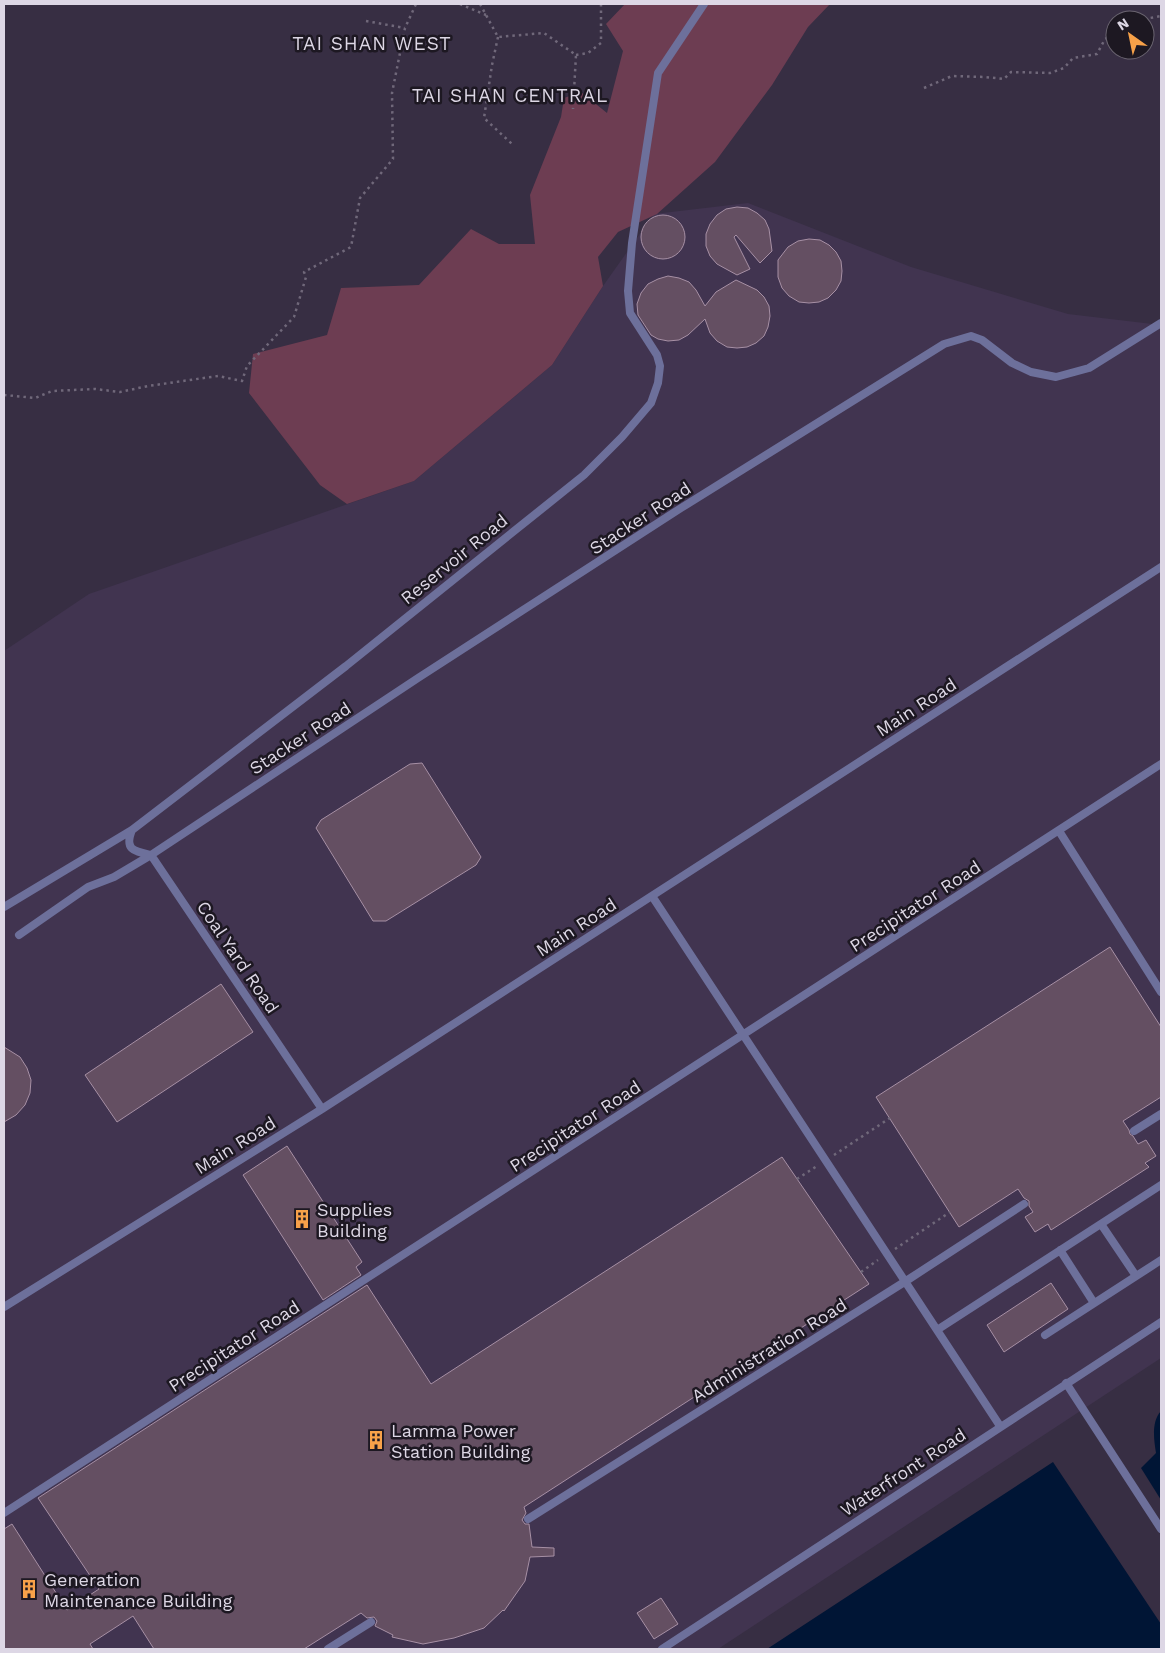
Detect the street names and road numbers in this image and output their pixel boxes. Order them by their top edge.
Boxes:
street label: Stacker Road [585,477,695,559]
street label: Reservoir Road [396,510,512,608]
street label: Main Road [872,673,960,741]
street label: Stacker Road [245,697,355,779]
street label: Precipitator Road [846,856,984,956]
street label: Main Road [532,893,620,961]
street label: Coal Yard Road [193,897,283,1017]
street label: Precipitator Road [506,1076,644,1176]
street label: Main Road [191,1112,279,1178]
street label: Administration Road [687,1294,851,1406]
street label: Precipitator Road [165,1296,303,1396]
street label: Waterfront Road [836,1424,970,1520]

